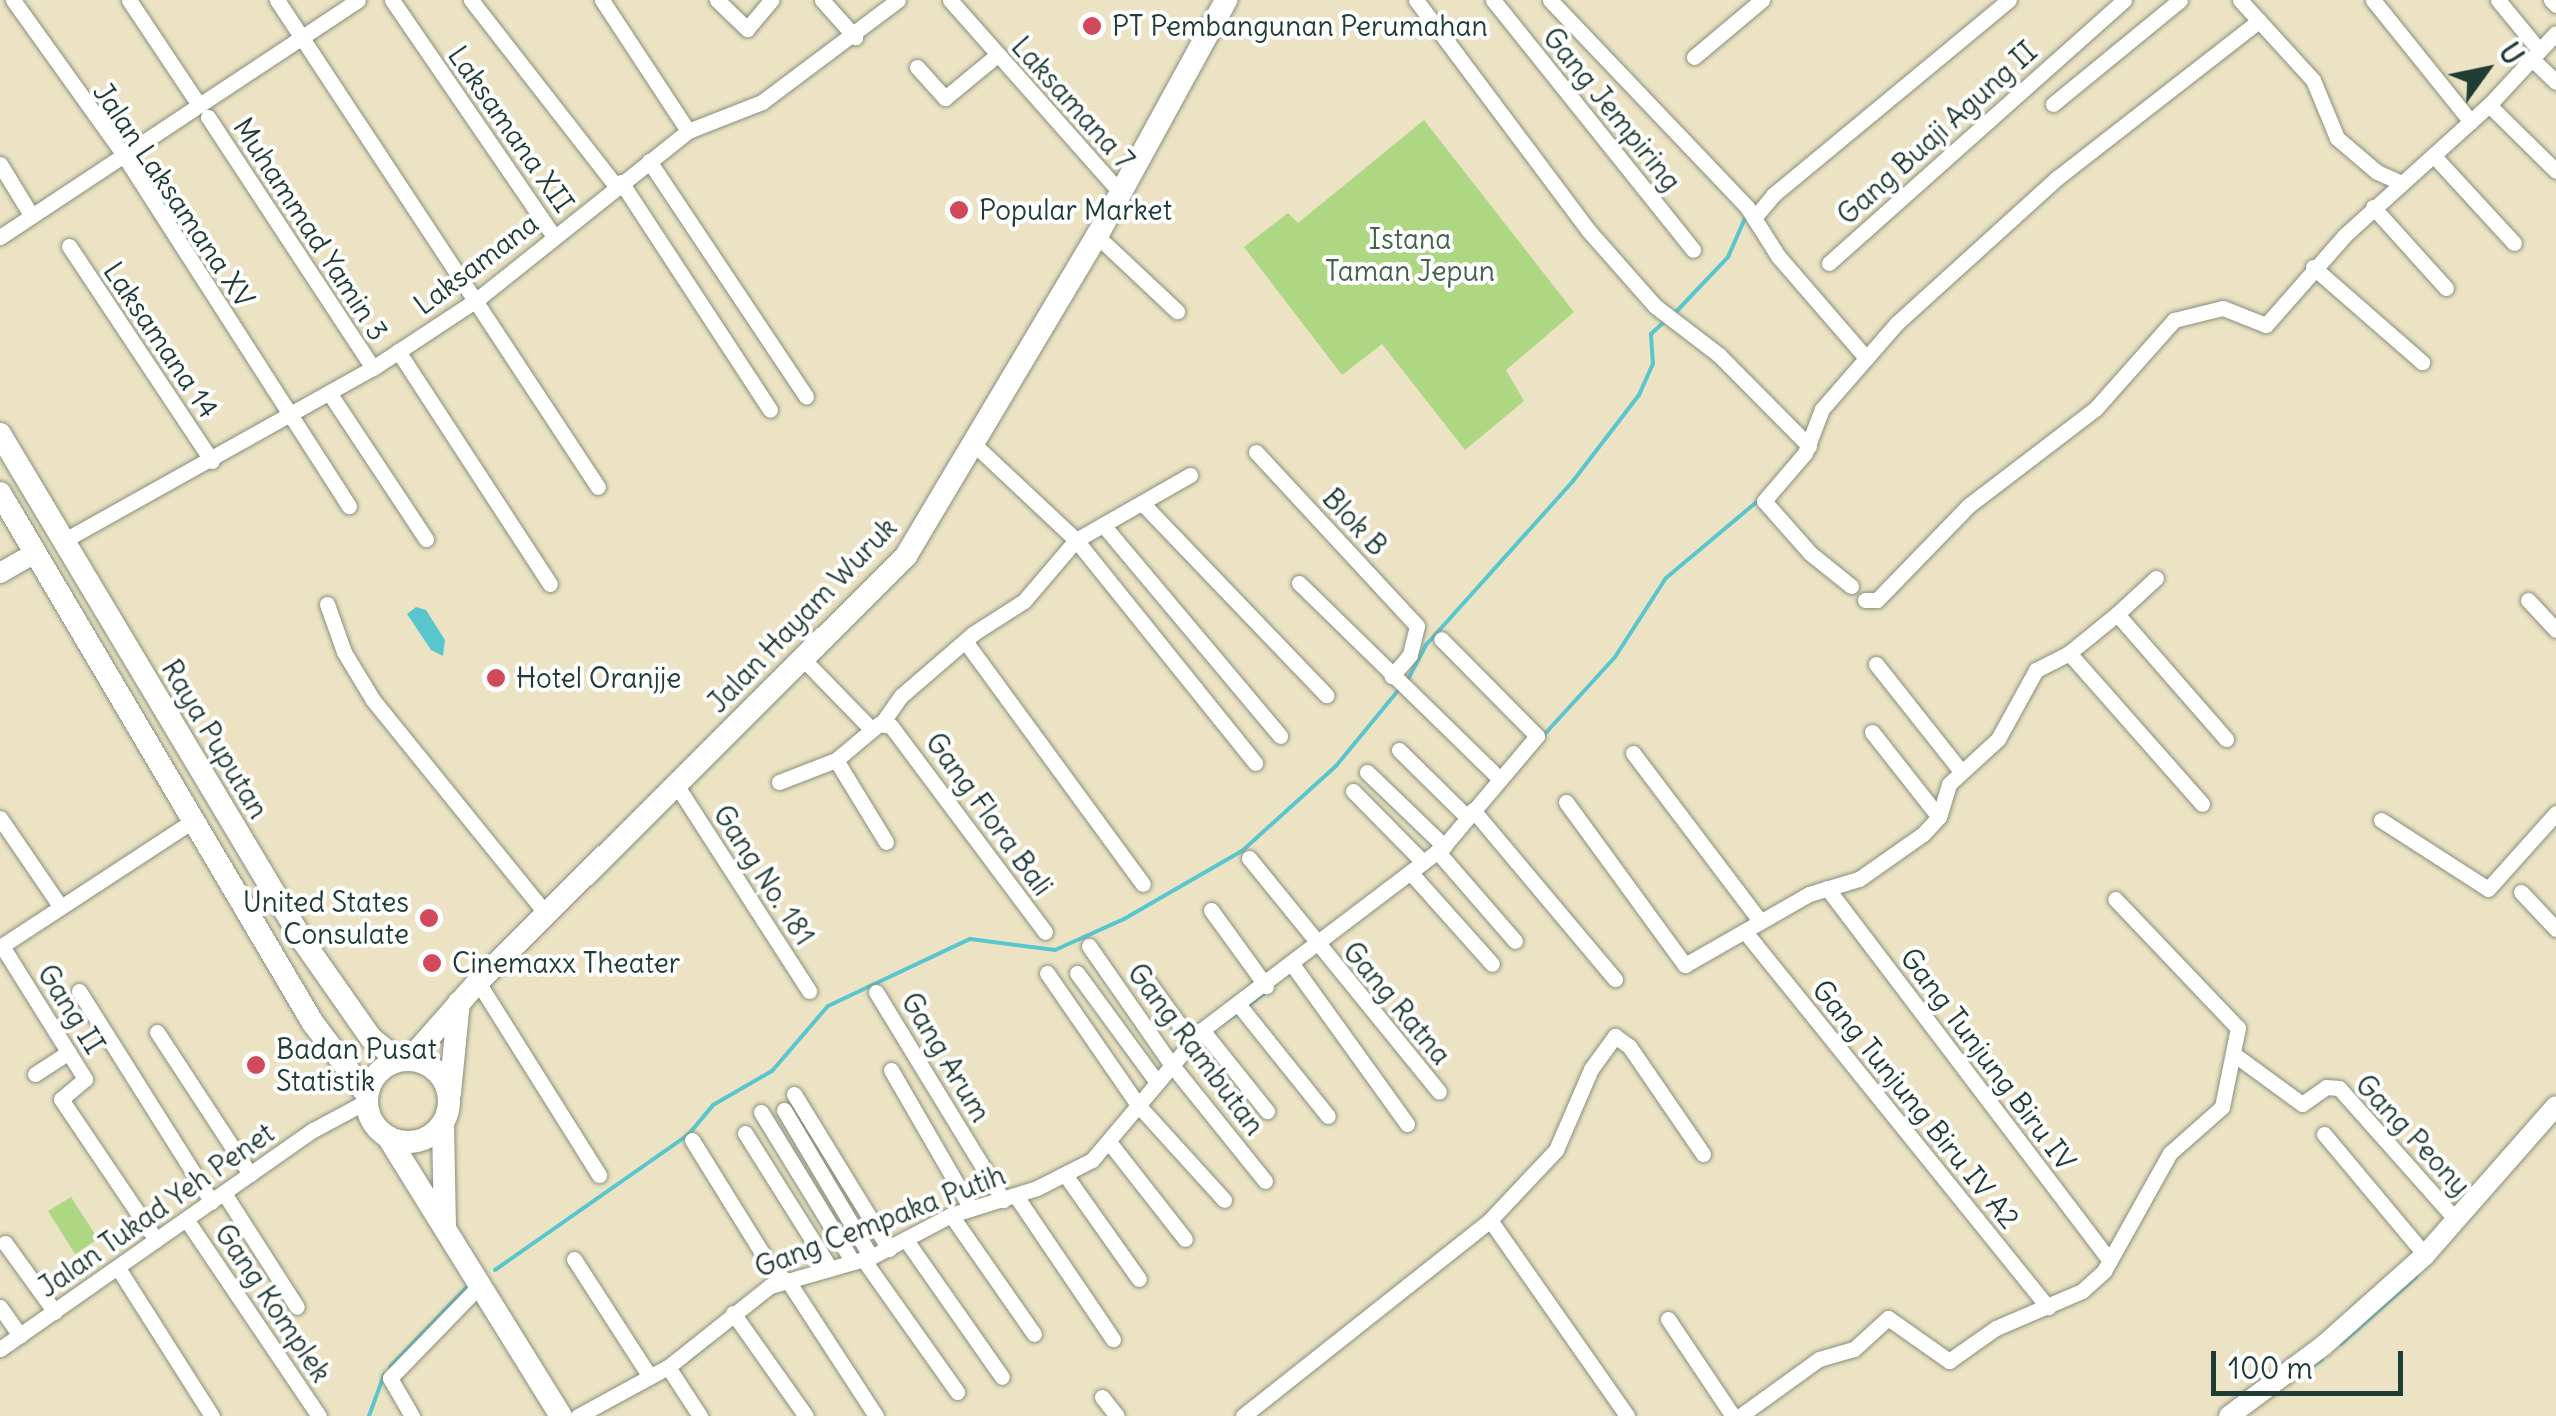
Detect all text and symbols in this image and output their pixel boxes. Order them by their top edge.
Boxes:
place label: PT Pembangunan Perumahan [1112,9,1488,43]
marker: PT Pembangunan Perumahan [1081,15,1103,37]
north arrow [2436,20,2536,120]
street label: Gang Jempiring [1536,21,1688,197]
street label: Laksamana 7 [1005,30,1141,176]
street label: Gang Buaji Agung II [1830,34,2044,232]
text: U [2491,36,2531,71]
street label: Laksamana XII [441,39,581,219]
street label: Jalan Laksamana XV [86,76,262,314]
street label: Muhammad Yamin 3 [227,112,395,346]
place label: Popular Market [979,193,1172,227]
marker: Popular Market [948,199,970,221]
street label: Laksamana [407,206,545,322]
park label: Istana Taman Jepun [1325,222,1495,288]
street label: Laksamana 14 [97,256,225,424]
street label: Blok B [1316,481,1394,563]
street label: Jalan Hayam Wuruk [700,511,904,719]
street label: Raya Puputan [154,654,276,824]
place label: Hotel Oranjje [516,661,681,695]
marker: Hotel Oranjje [485,667,507,689]
street label: Gang Flora Bali [919,726,1059,902]
street label: Gang No. 181 [706,799,822,951]
place label: United States Consulate [243,885,409,951]
marker: United States Consulate [418,907,440,929]
street label: Gang Ratna [1336,935,1458,1071]
street label: Gang Tunjung Biru IV [1893,941,2083,1177]
place label: Cinemaxx Theater [452,946,680,980]
marker: Cinemaxx Theater [421,952,443,974]
street label: Gang Rambutan [1120,956,1272,1142]
street label: Gang II [30,958,112,1060]
street label: Gang Tunjung Biru IV A2 [1805,973,2027,1235]
street label: Gang Arum [894,986,998,1128]
place label: Badan Pusat Statistik [276,1032,437,1098]
marker: Badan Pusat Statistik [245,1054,267,1076]
street label: Gang Peony [2348,1067,2478,1203]
street label: Jalan Tukad Yeh Penet [32,1116,280,1304]
street label: Gang Cempaka Putih [750,1158,1010,1284]
street label: Gang Komplek [208,1218,338,1388]
scale bar [2216,1331,2408,1393]
text: 100 m [2228,1349,2313,1387]

